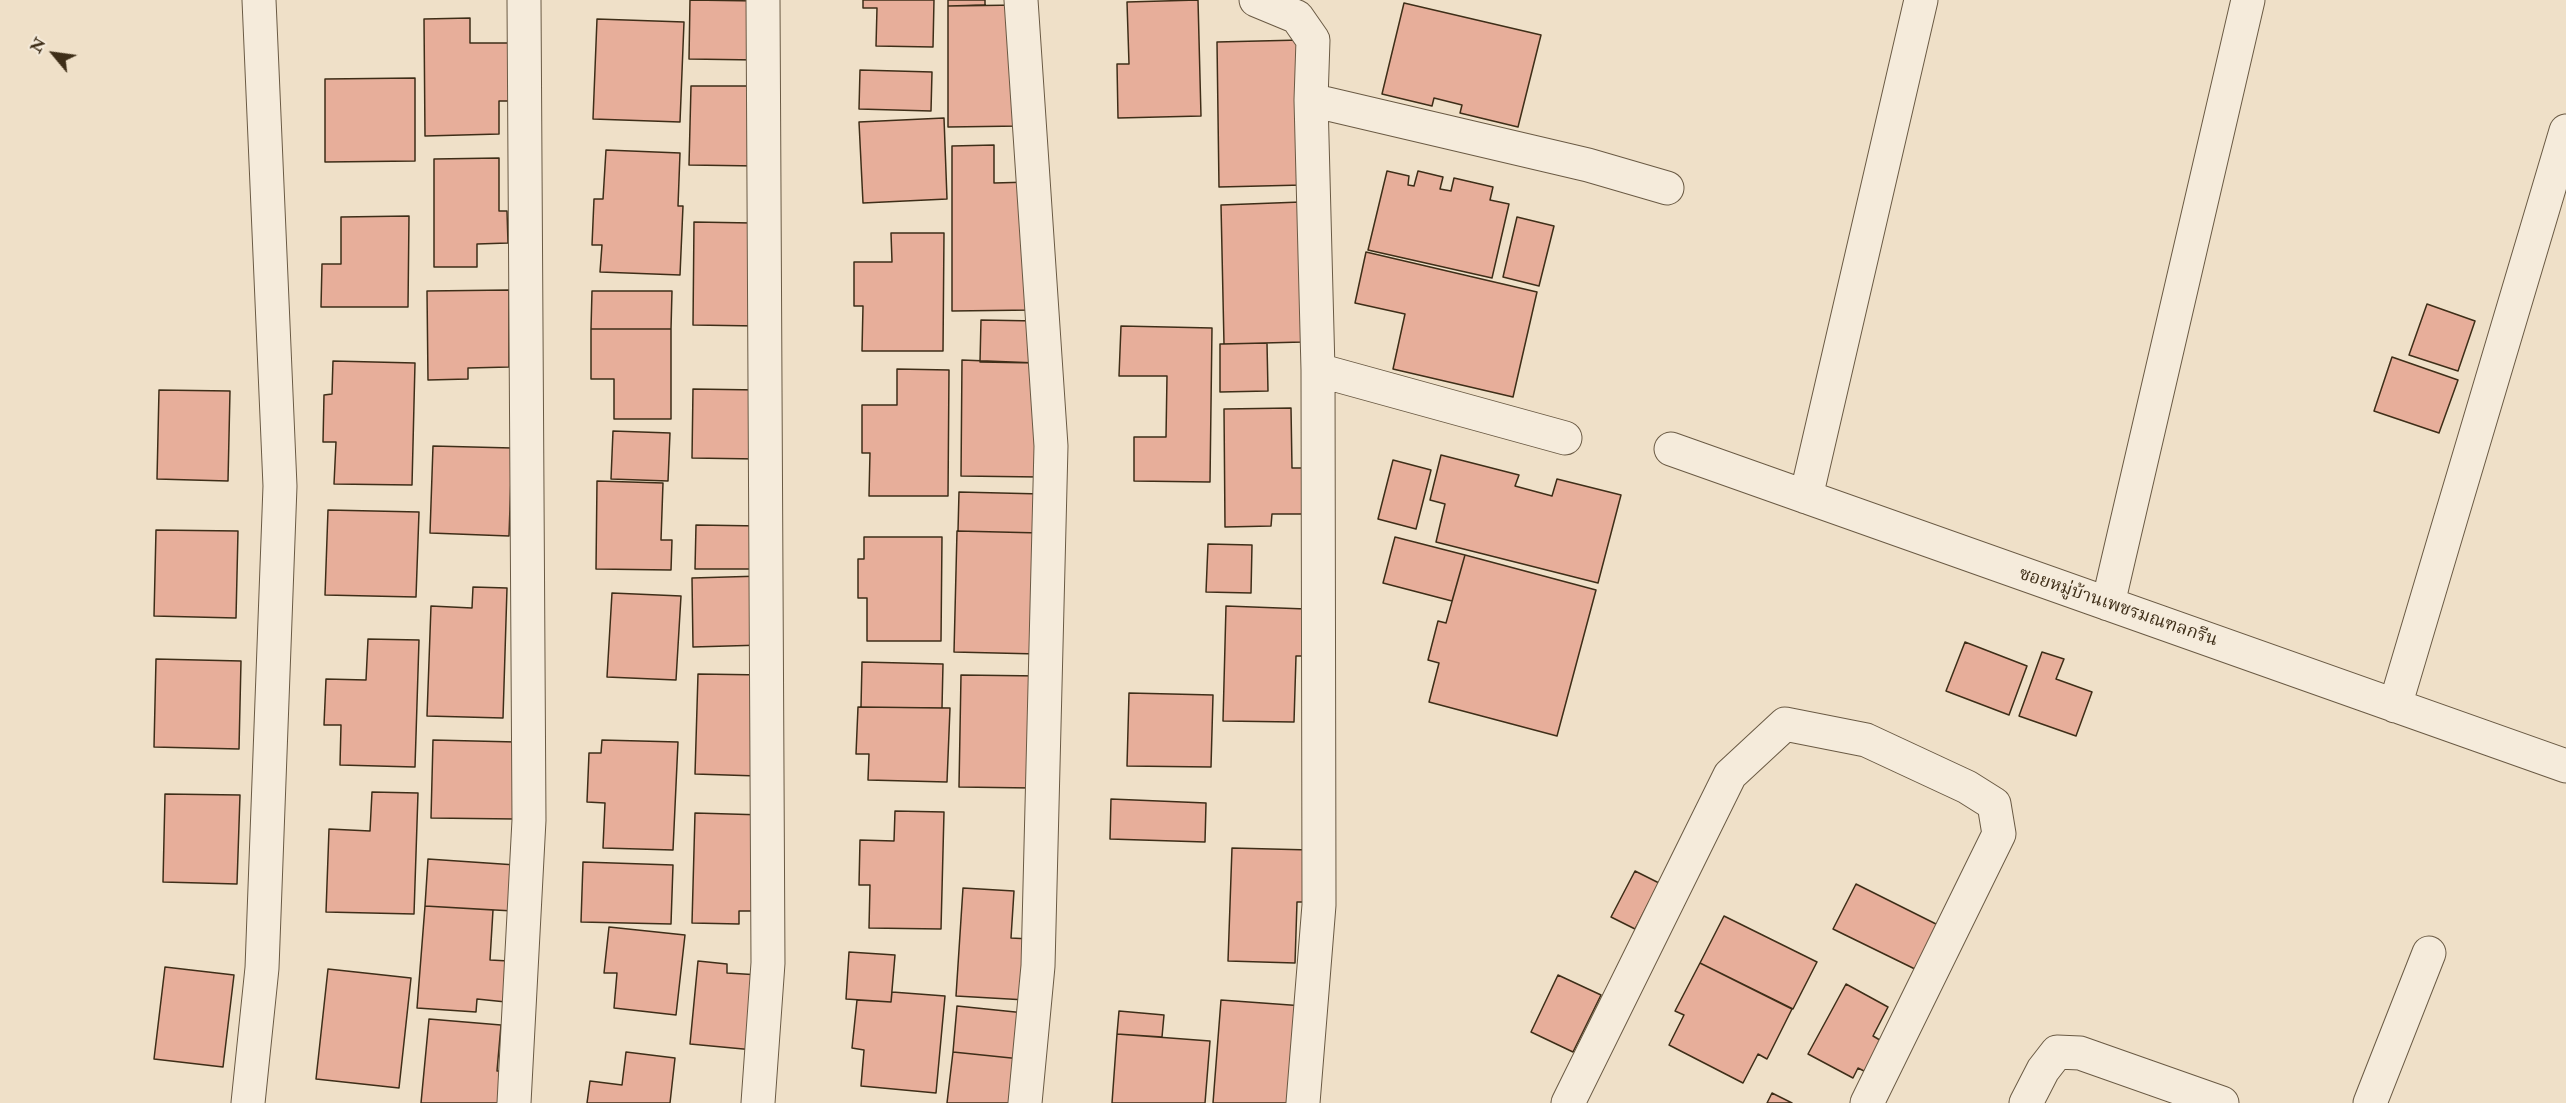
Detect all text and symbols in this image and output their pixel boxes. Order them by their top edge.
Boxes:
north arrow [24,24,84,84]
text: N [26,34,50,56]
street label: ซอยหมู่บ้านเพชรมณฑลกรีน [2016,564,2220,652]

